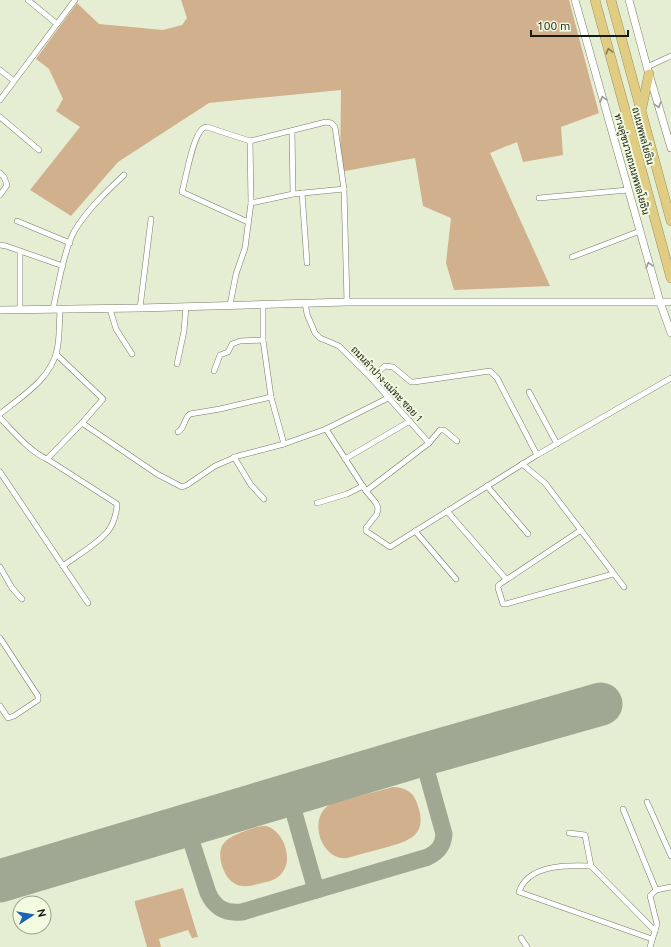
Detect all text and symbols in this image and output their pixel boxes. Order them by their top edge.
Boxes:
scale bar [531,12,628,38]
text: 100 m [537,19,570,32]
one-way arrow [605,48,614,55]
one-way arrow [599,96,608,103]
one-way arrow [653,101,662,108]
street label: ถนนพหลโยธิน [630,106,657,166]
street label: ทางคู่ขนานถนนพหลโยธิน [610,112,653,216]
one-way arrow [645,261,654,268]
street label: ถนนลำปาง-แม่ทะ ซอย 1 [349,343,426,424]
north arrow [12,895,52,935]
text: N [35,908,49,918]

